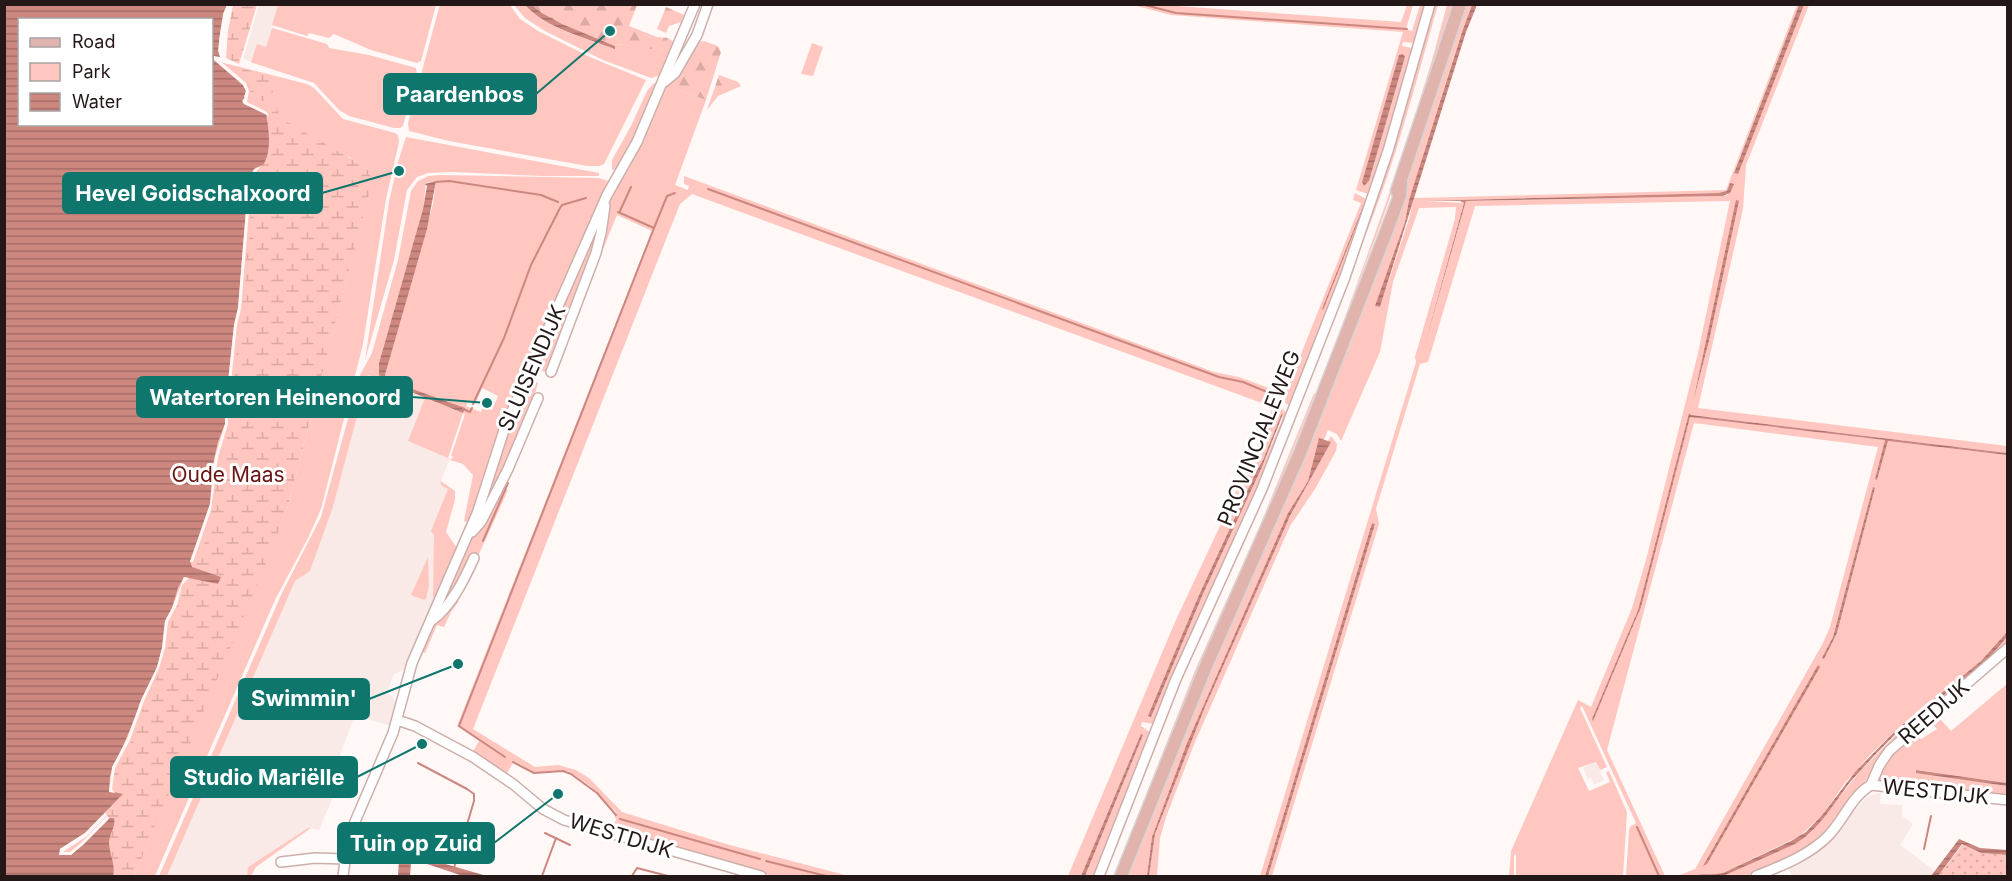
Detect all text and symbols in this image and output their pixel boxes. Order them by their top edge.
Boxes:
legend [18,18,213,126]
text: Road [72,31,115,52]
text: Park [72,61,111,82]
callout: Paardenbos [384,74,536,114]
text: Paardenbos [396,81,524,107]
text: Water [72,91,122,112]
callout: Hevel Goidschalxoord [63,173,322,213]
text: Hevel Goidschalxoord [75,180,311,206]
street label: SLUISENDIJK [493,301,571,435]
street label: PROVINCIALEWEG [1212,346,1305,529]
callout: Watertoren Heinenoord [137,377,412,417]
text: Watertoren Heinenoord [149,384,401,410]
park label: Oude Maas [171,462,285,487]
street label: REEDIJK [1893,674,1974,749]
callout: Swimmin' [239,679,369,719]
text: Swimmin' [251,685,357,711]
callout: Studio Mariëlle [171,757,357,797]
text: Studio Mariëlle [183,764,345,790]
street label: WESTDIJK [1881,773,1991,810]
street label: WESTDIJK [566,808,676,863]
callout: Tuin op Zuid [338,823,494,863]
text: Tuin op Zuid [350,830,482,856]

